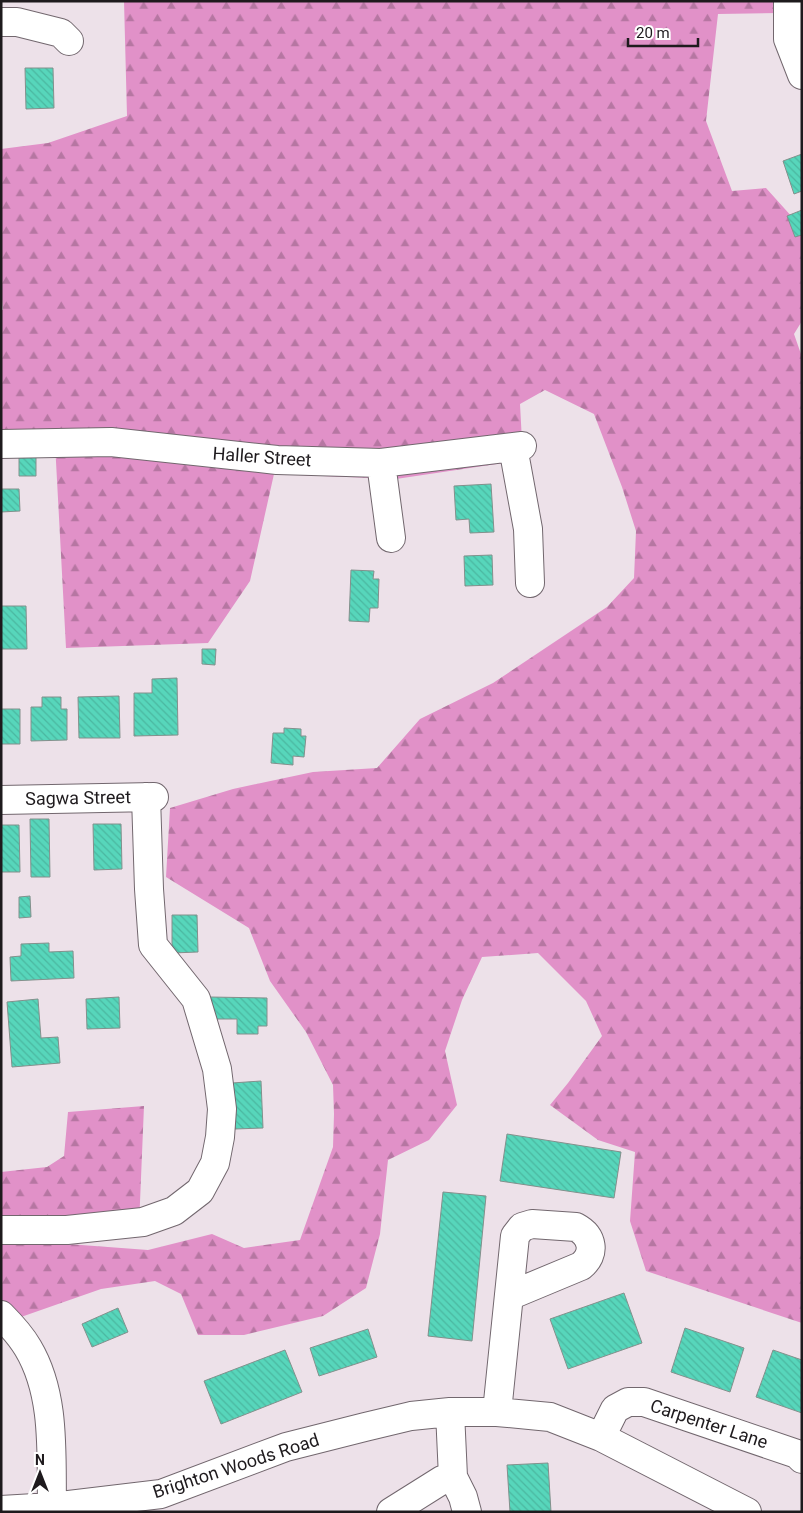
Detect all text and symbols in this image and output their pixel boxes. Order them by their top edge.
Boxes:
scale bar [628,15,698,47]
text: 20 m [636,24,670,42]
street label: Haller Street [212,443,312,470]
street label: Sagwa Street [25,786,131,809]
street label: Carpenter Lane [648,1395,770,1452]
street label: Brighton Woods Road [150,1429,322,1502]
north arrow [15,1448,65,1498]
text: N [35,1452,45,1468]

